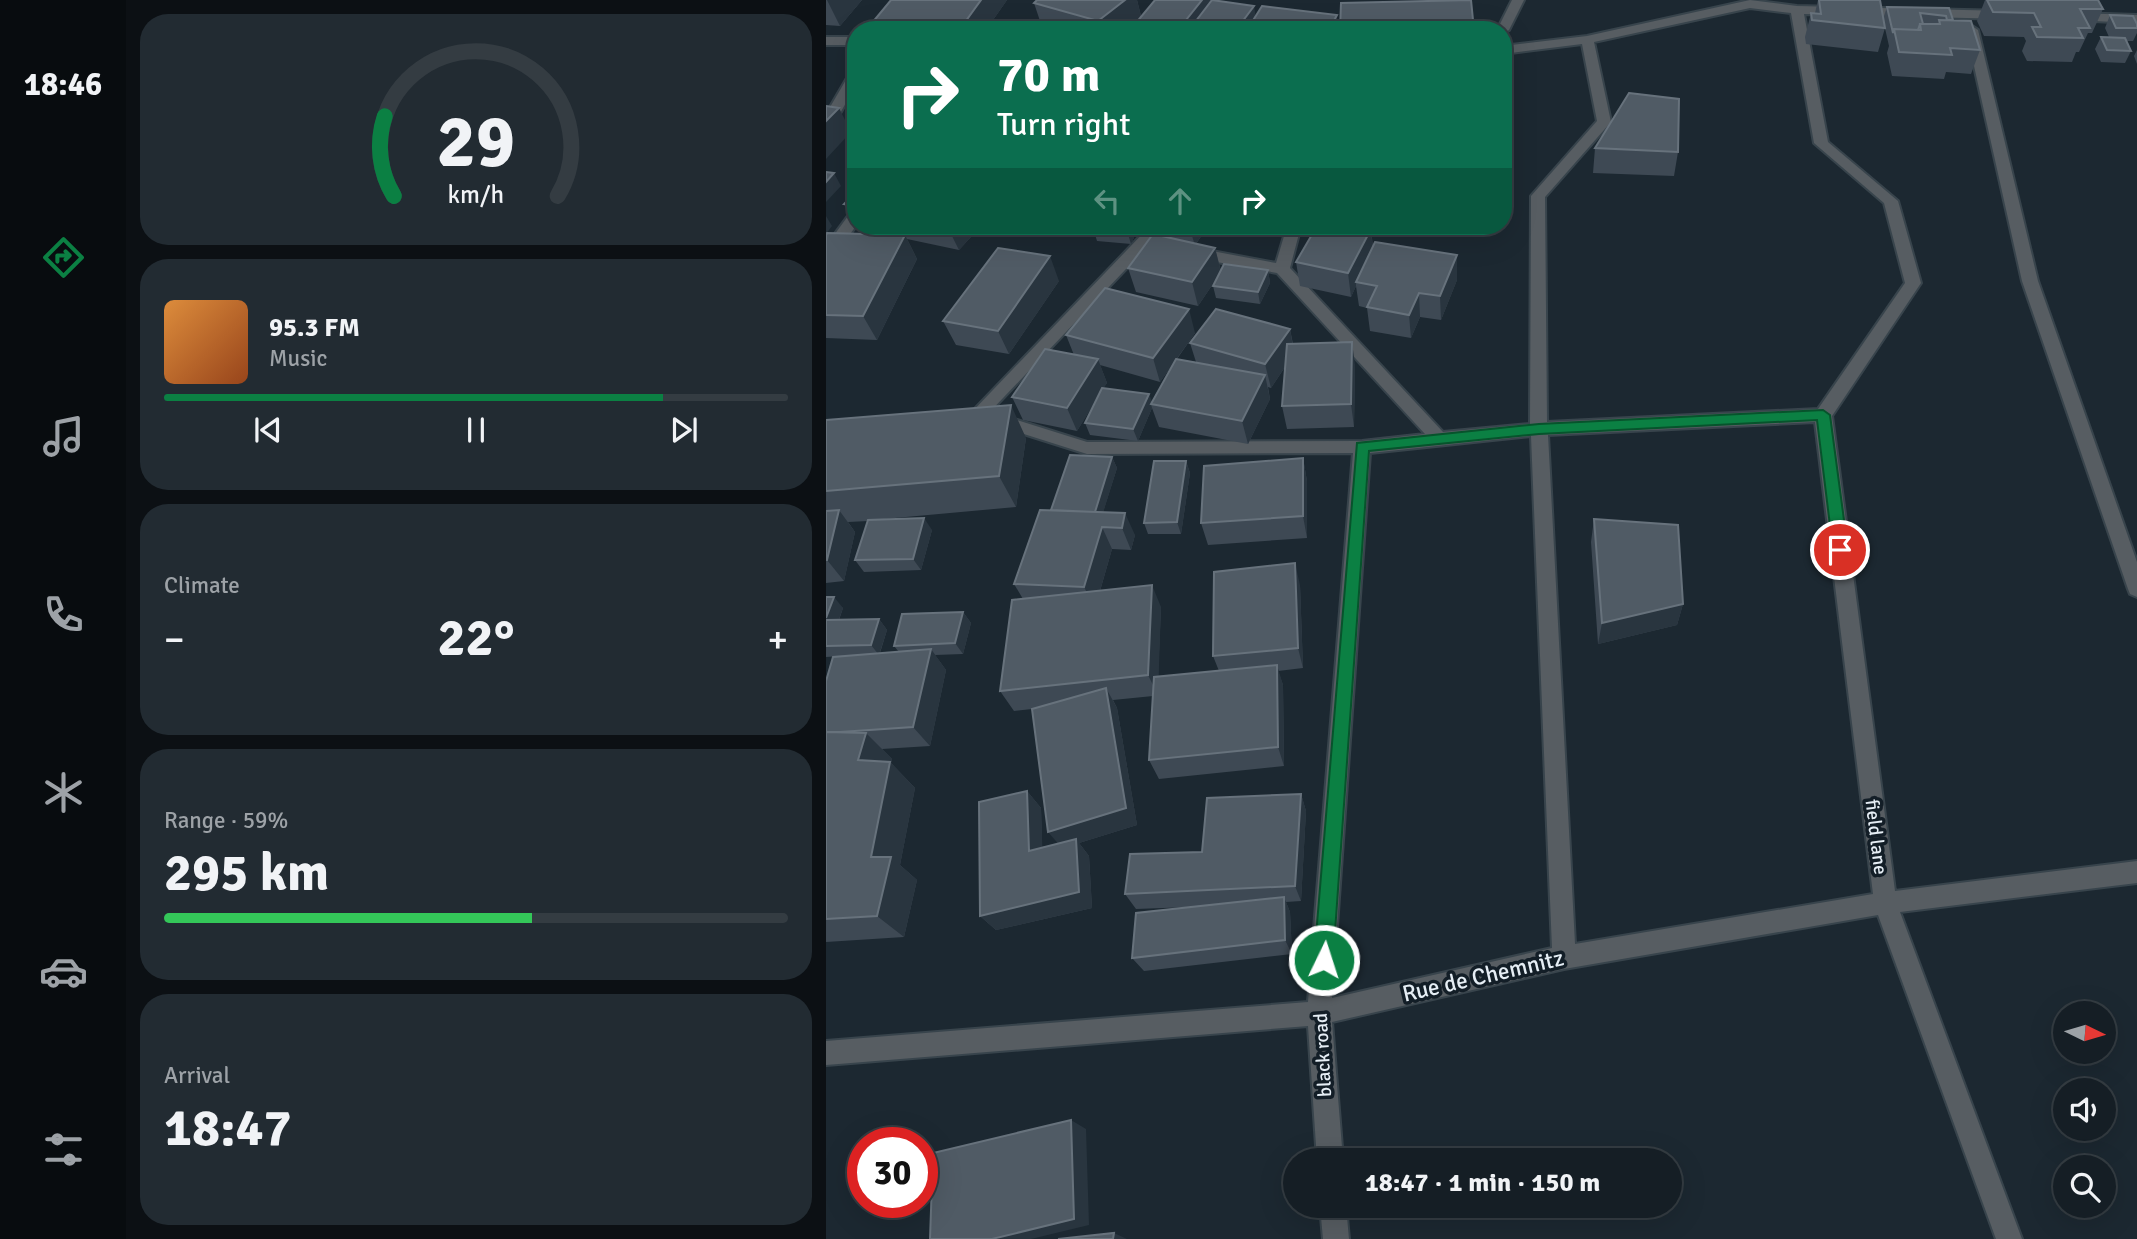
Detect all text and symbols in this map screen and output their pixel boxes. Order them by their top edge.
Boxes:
text: 70 m [997,45,1100,105]
icon: right [882,49,973,140]
text: 18:46 [24,65,102,104]
text: 29 [437,98,515,187]
text: Turn right [997,105,1130,144]
text: km/h [448,178,504,209]
icon: left [1088,182,1126,220]
icon: ahead [1161,182,1199,220]
icon: right [1234,182,1272,220]
icon: directions [39,233,88,282]
text: 95.3 FM [269,312,360,344]
text: Music [269,344,327,373]
icon: previous [249,411,287,449]
icon: pause [457,411,495,449]
icon: next [665,411,703,449]
icon: music [39,412,88,461]
pin [1810,520,1870,580]
icon: arrive [1821,531,1859,569]
text: Climate [164,571,240,600]
icon: phone [39,590,88,639]
text: 22° [438,606,514,670]
text: − [164,616,185,663]
text: + [767,616,788,663]
icon: climate [39,768,88,817]
street label: field lane [1859,798,1893,876]
text: Range · 59% [164,806,288,835]
text: 295 km [164,841,329,905]
position arrow [1287,923,1361,997]
street label: Rue de Chemnitz [1399,943,1567,1009]
icon: car [39,947,88,996]
north arrow [2053,1001,2116,1064]
map controls [2053,1001,2116,1218]
street label: black road [1309,1012,1337,1098]
text: Arrival [164,1061,230,1090]
button: sound [2053,1078,2116,1141]
text: 18:47 [164,1096,292,1160]
icon: filters [39,1125,88,1174]
speed limit sign: 30 [847,1127,938,1218]
button: search [2053,1155,2116,1218]
text: 18:47 · 1 min · 150 m [1365,1167,1600,1199]

